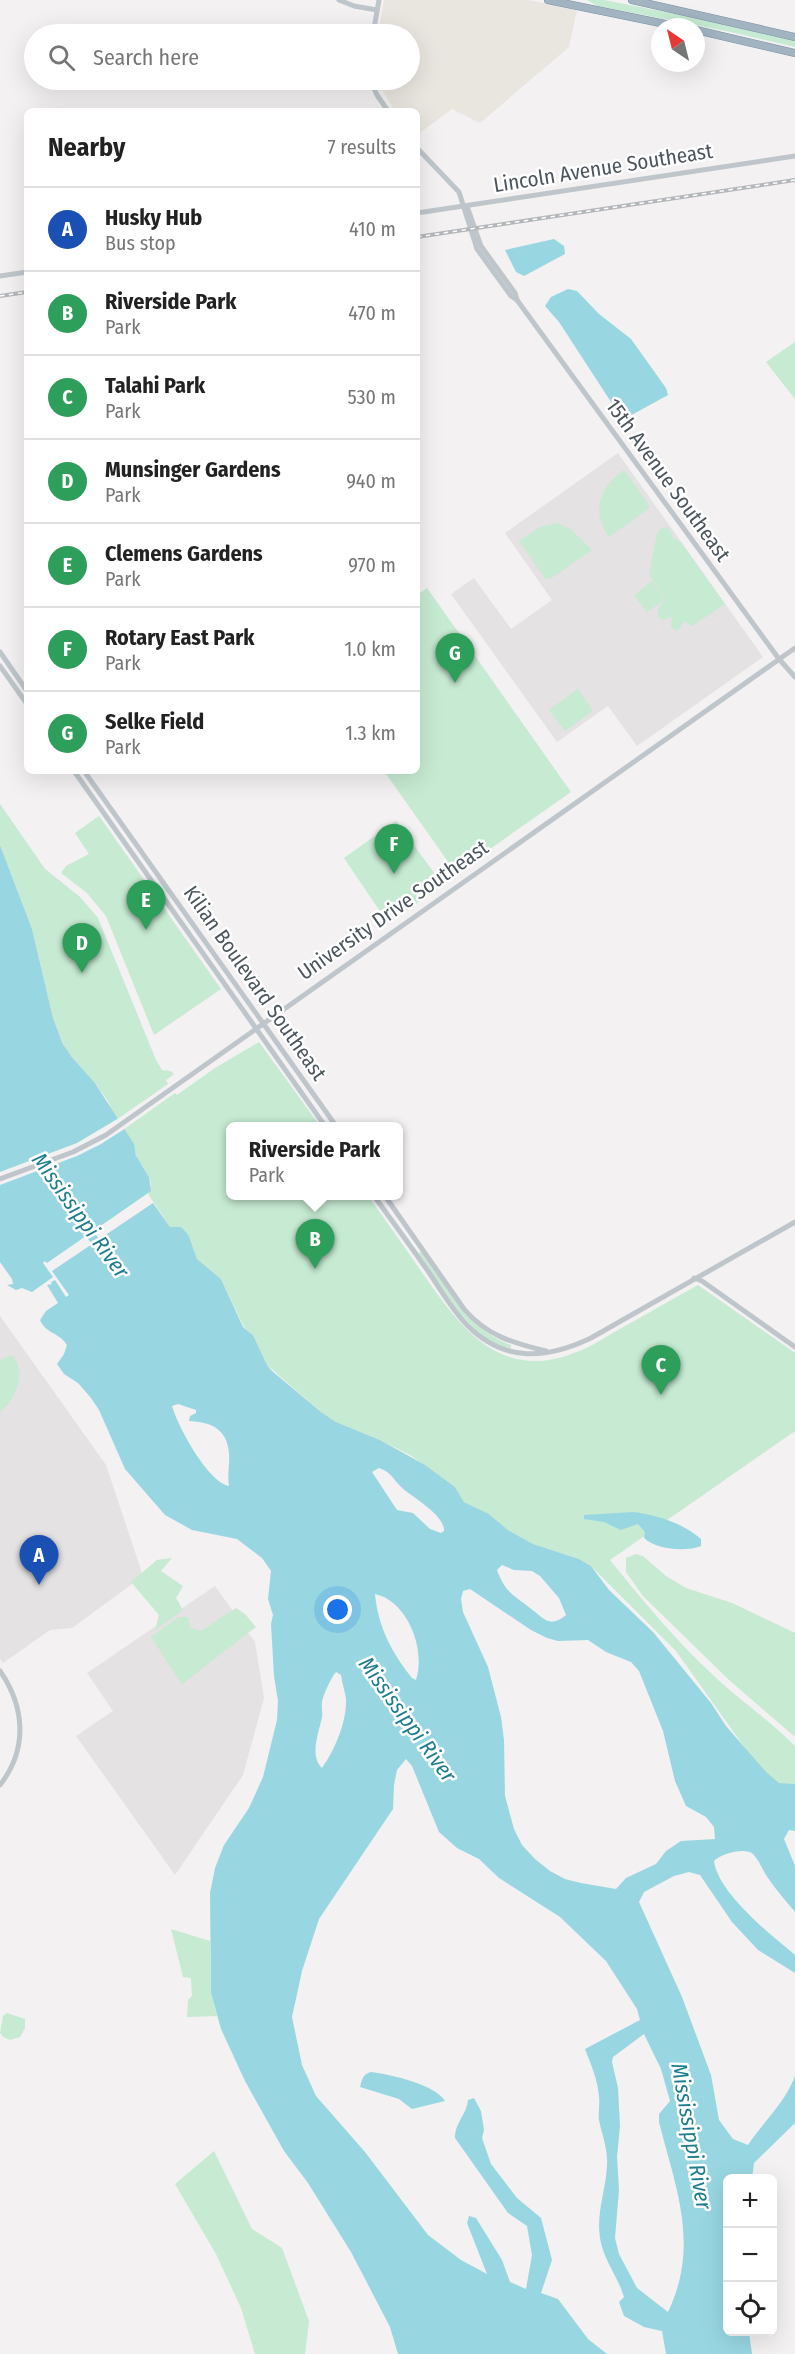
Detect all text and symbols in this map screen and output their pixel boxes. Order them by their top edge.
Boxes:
north arrow [651,18,705,72]
search box [24,24,420,90]
icon: search [45,41,78,74]
text: Search here [93,44,199,71]
text: Nearby [48,132,125,163]
text: 7 results [328,135,396,159]
street label: Lincoln Avenue Southeast [492,138,715,198]
text: Husky Hub [105,204,202,231]
text: A [62,217,73,241]
text: 410 m [349,217,396,241]
text: Bus stop [105,231,176,255]
text: Riverside Park [105,288,236,315]
text: B [62,301,73,325]
text: 470 m [348,301,396,325]
text: Park [105,315,141,339]
text: Talahi Park [105,372,205,399]
text: C [62,385,73,409]
text: 530 m [347,385,396,409]
street label: 15th Avenue Southeast [600,393,736,567]
text: Park [105,399,141,423]
text: Munsinger Gardens [105,456,281,483]
text: D [62,469,73,493]
text: 940 m [346,469,396,493]
text: Park [105,483,141,507]
text: Clemens Gardens [105,540,263,567]
text: E [63,553,72,577]
text: 970 m [348,553,396,577]
text: Park [105,567,141,591]
text: Rotary East Park [105,624,254,651]
pin: G [436,634,474,683]
text: F [63,637,72,661]
text: 1.0 km [344,637,396,661]
text: Park [105,651,141,675]
text: Selke Field [105,708,204,735]
text: G [62,721,73,745]
text: 1.3 km [345,721,396,745]
text: Park [105,735,141,759]
pin: F [374,824,414,874]
street label: University Drive Southeast [293,834,493,986]
pin: E [126,880,166,930]
street label: Kilian Boulevard Southeast [178,881,332,1085]
pin: D [62,924,101,973]
popup [226,1122,403,1200]
text: Riverside Park [249,1136,380,1163]
water label: Mississippi River [26,1148,136,1284]
text: Park [249,1163,284,1187]
pin: B [296,1220,334,1269]
pin: C [642,1346,680,1395]
pin: A [20,1536,58,1585]
your location [323,1595,352,1624]
water label: Mississippi River [353,1652,463,1788]
water label: Mississippi River [665,2061,718,2213]
map controls [723,2174,777,2336]
button: + [723,2174,777,2228]
button: − [723,2228,777,2282]
button: locate [723,2282,777,2336]

